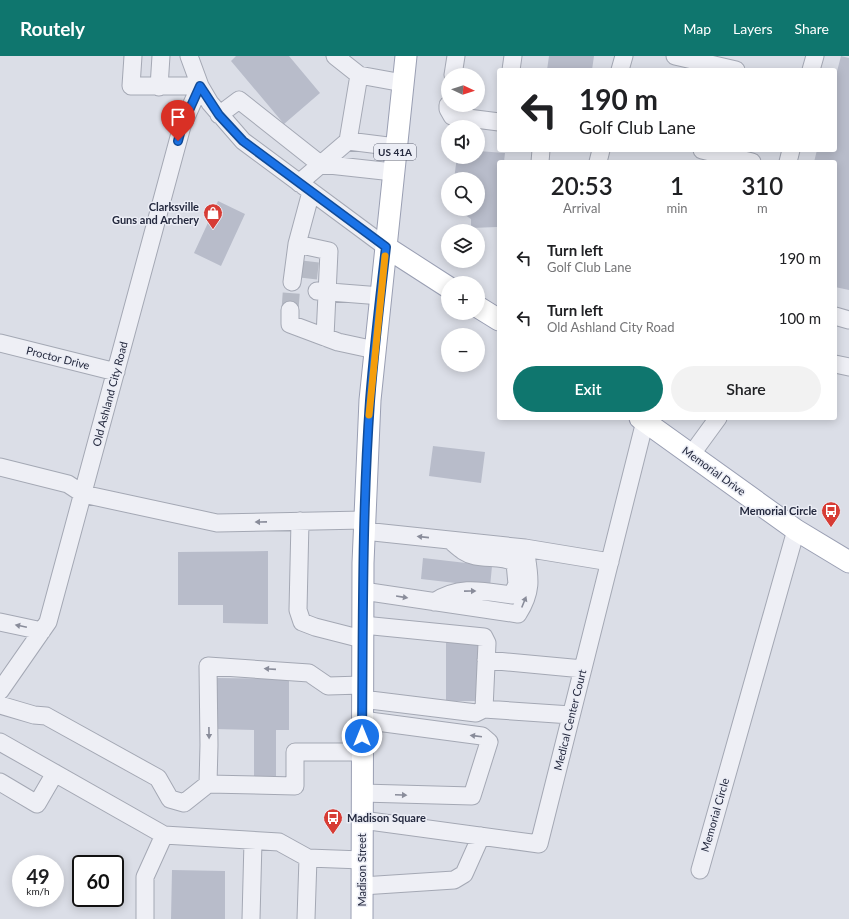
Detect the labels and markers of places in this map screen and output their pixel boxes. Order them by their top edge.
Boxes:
pin [161,100,195,141]
place label: Clarksville Guns and Archery [112,200,199,226]
shop icon: Clarksville Guns and Archery [202,202,224,230]
bus stop icon: Memorial Circle [820,500,842,528]
place label: Memorial Circle [740,504,817,517]
bus stop icon: Madison Square [322,807,344,835]
place label: Madison Square [347,811,426,824]

